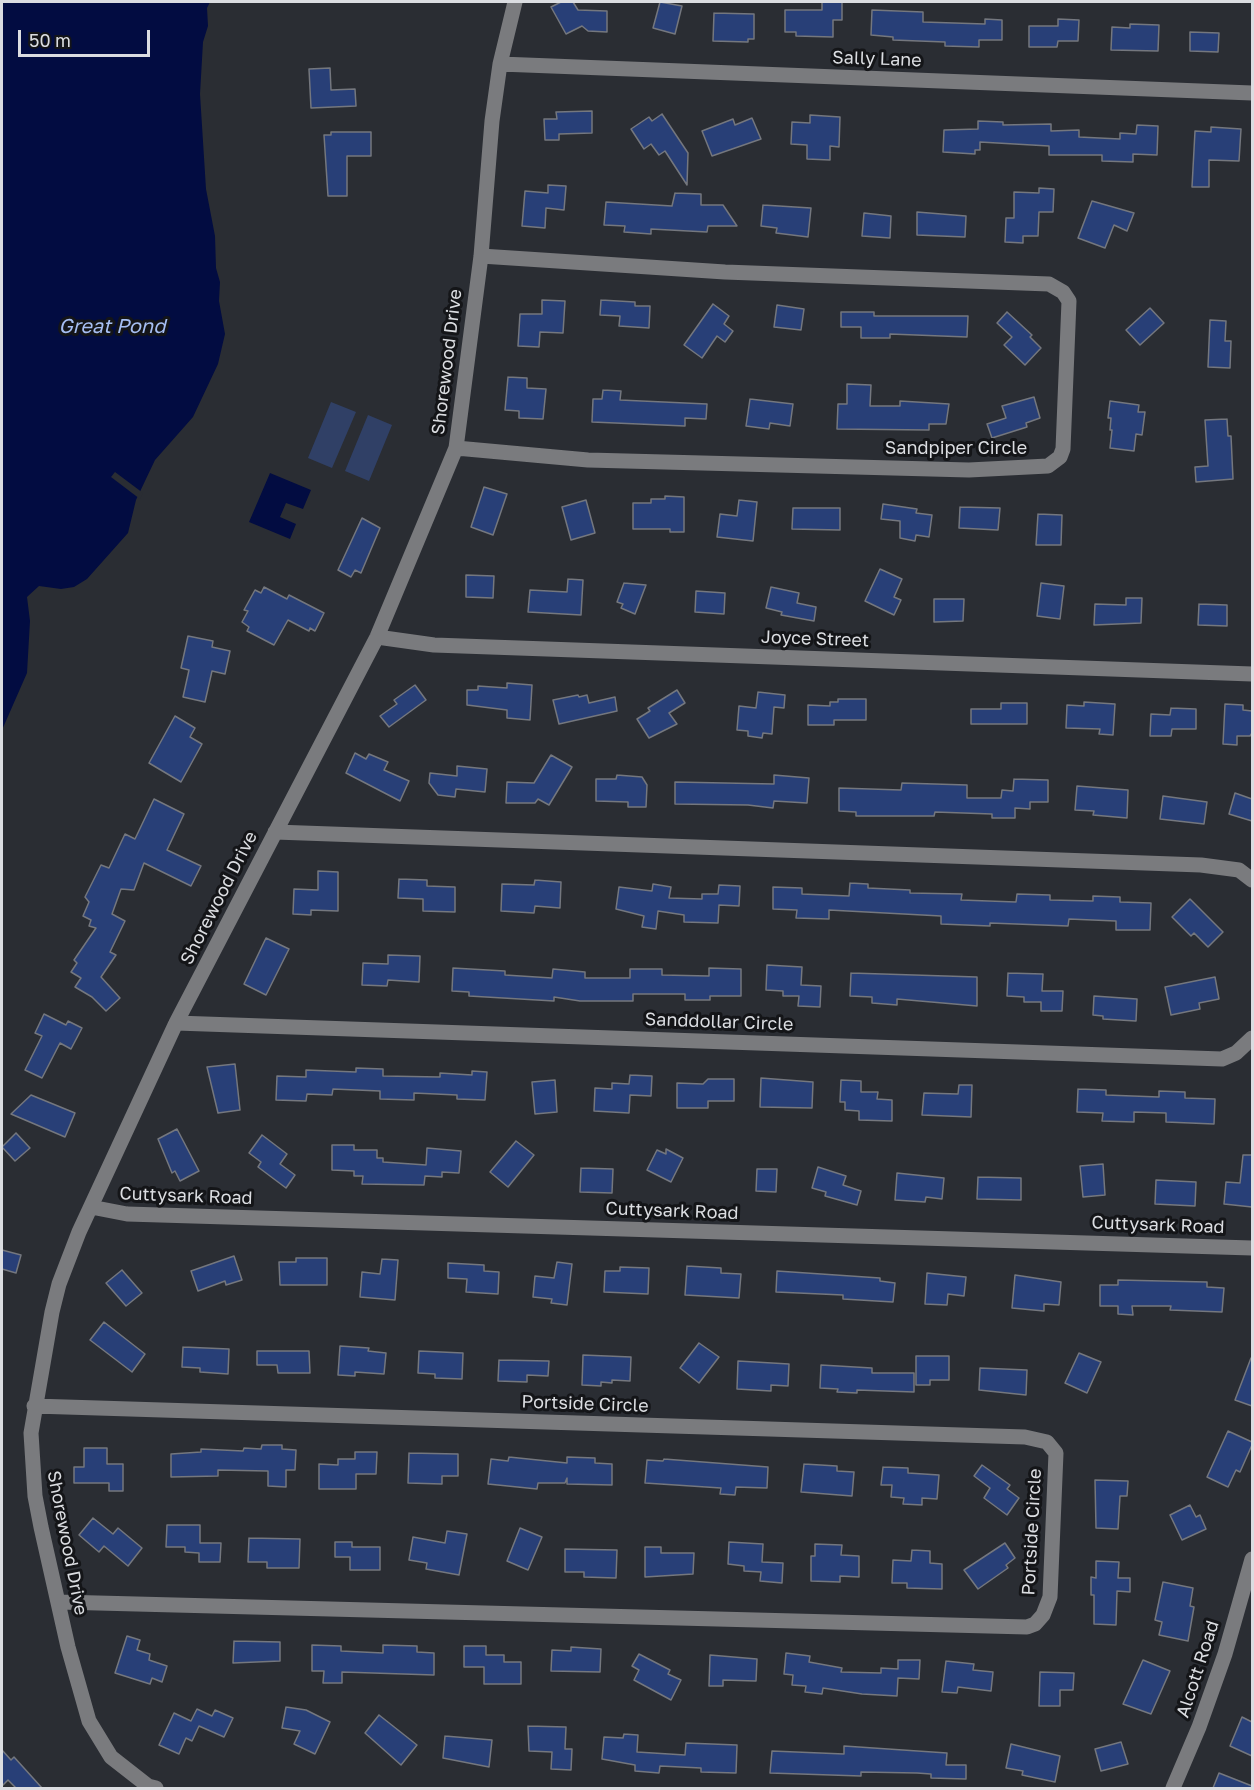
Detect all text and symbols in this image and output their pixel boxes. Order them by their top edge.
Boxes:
scale bar [21,18,153,56]
text: 50 m [29,29,71,51]
street label: Sally Lane [832,47,922,71]
street label: Shorewood Drive [427,288,467,436]
water label: Great Pond [59,315,165,339]
street label: Sandpiper Circle [885,437,1027,459]
street label: Joyce Street [761,626,869,652]
street label: Shorewood Drive [176,828,262,968]
street label: Sanddollar Circle [644,1009,794,1035]
street label: Cuttysark Road [119,1183,253,1209]
street label: Cuttysark Road [605,1198,739,1224]
street label: Cuttysark Road [1091,1212,1225,1238]
street label: Portside Circle [521,1391,649,1417]
street label: Portside Circle [1018,1468,1046,1596]
street label: Shorewood Drive [42,1469,92,1617]
street label: Alcott Road [1172,1618,1224,1720]

